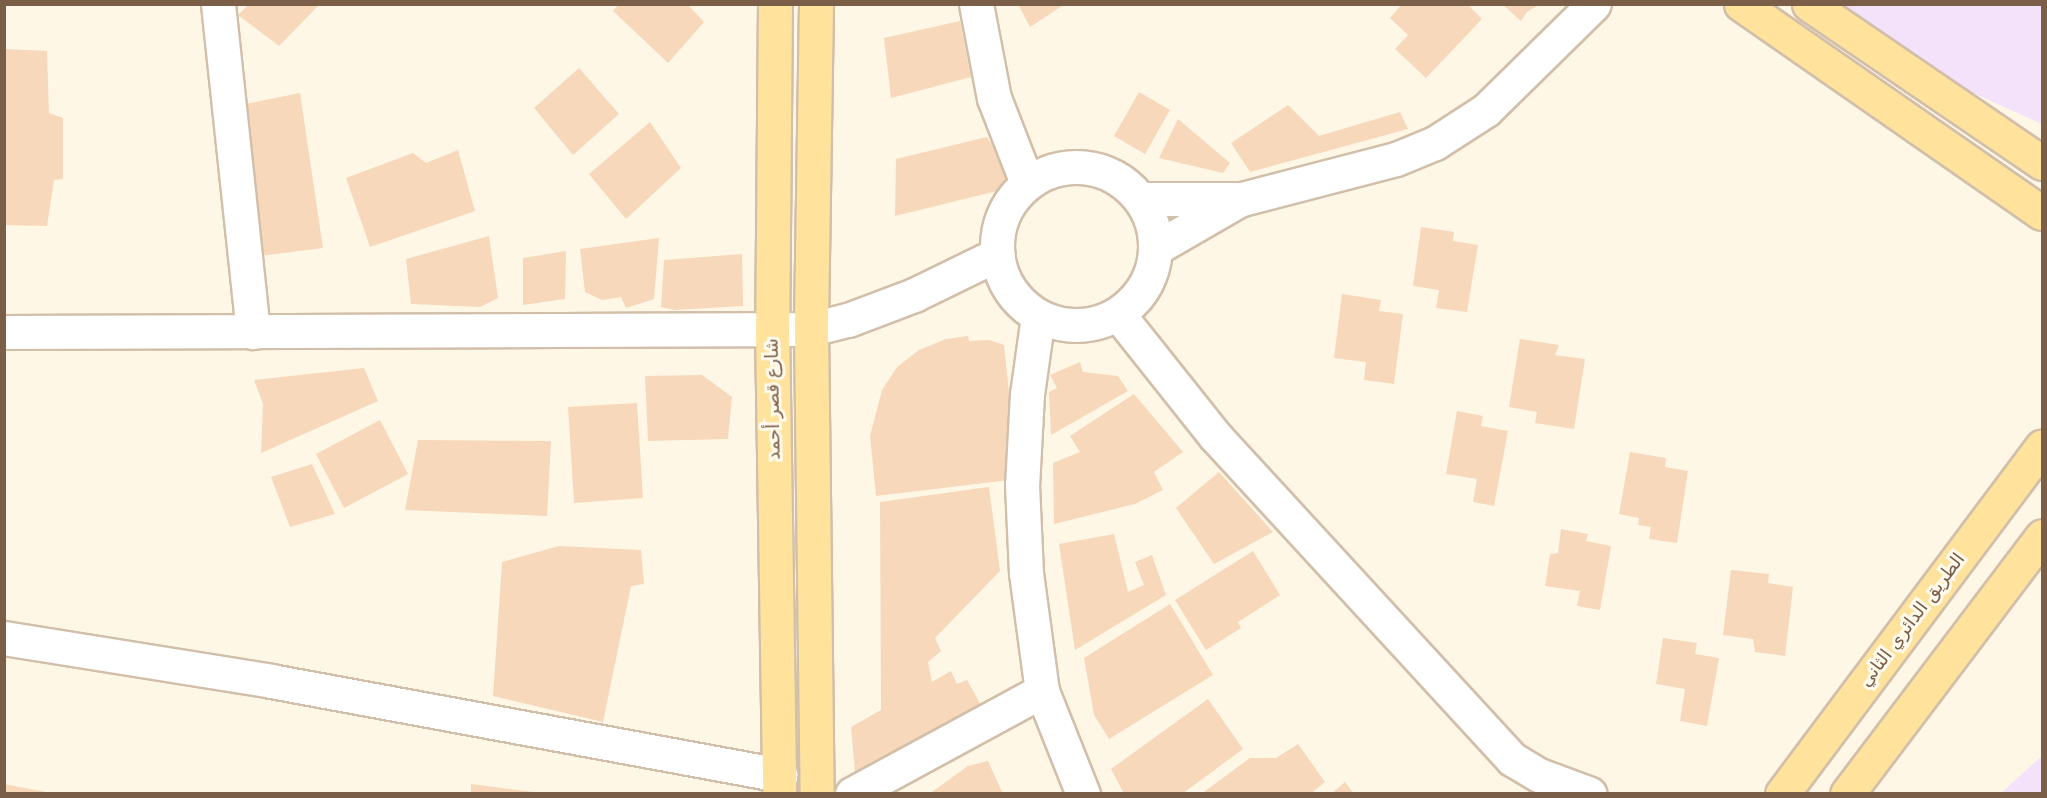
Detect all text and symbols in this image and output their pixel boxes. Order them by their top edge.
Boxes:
street label: شارع قصر أحمد [761,338,785,460]
street label: الطريق الدائري الثاني [1855,549,1969,691]

